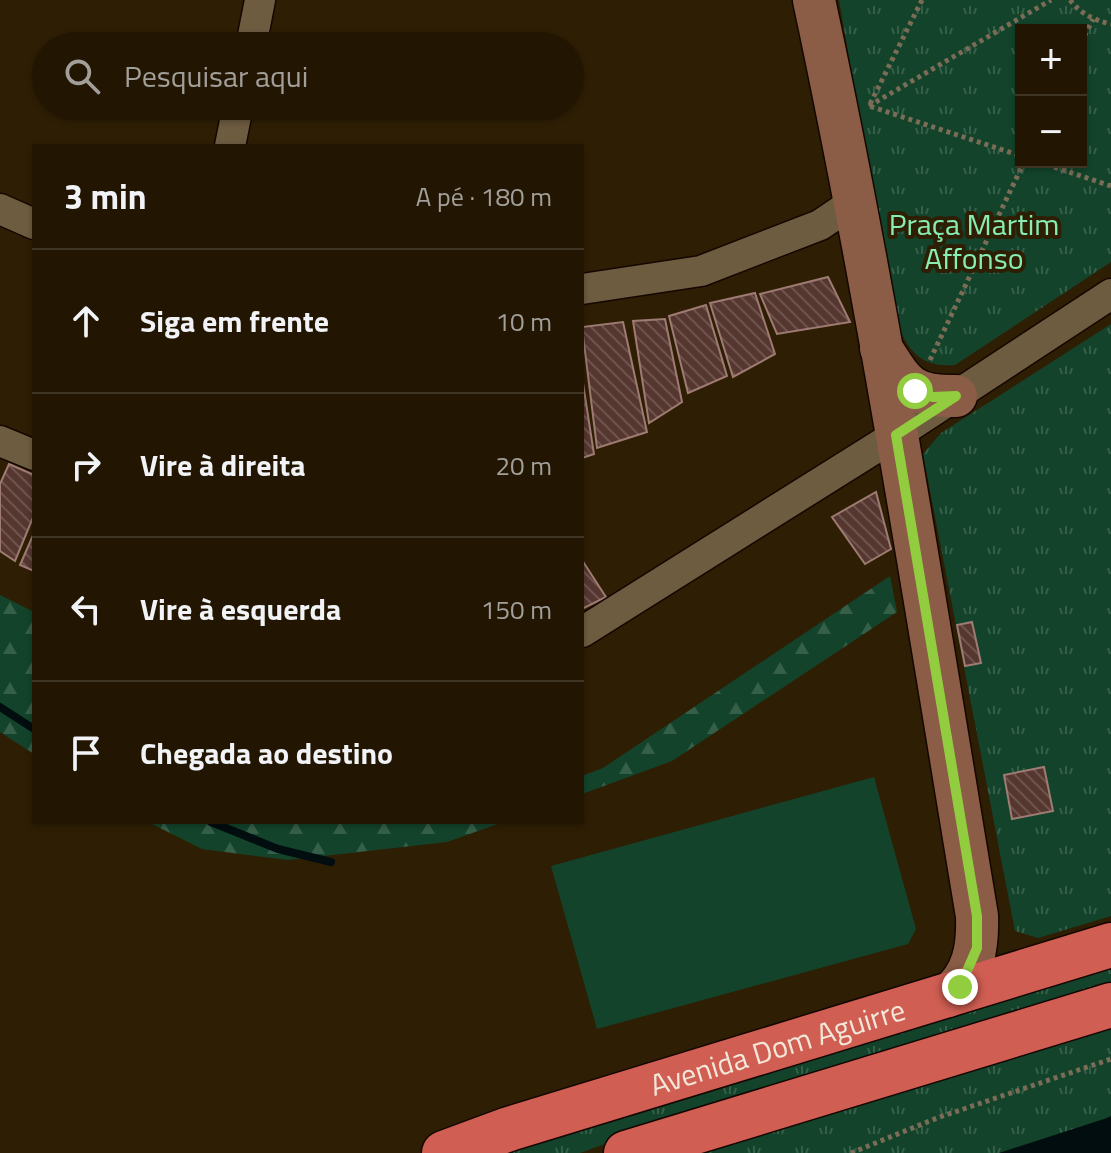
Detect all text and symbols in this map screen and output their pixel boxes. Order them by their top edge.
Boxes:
map controls [1015,24,1087,168]
button: + [1015,24,1087,96]
search box [32,32,584,120]
text: Pesquisar aqui [124,53,308,99]
icon: search [60,54,104,98]
button: − [1015,96,1087,168]
text: 3 min [64,170,147,222]
text: A pé · 180 m [416,177,552,216]
park label: Praça Martim Affonso [889,201,1059,281]
text: Siga em frente [140,298,329,344]
icon: ahead [64,299,108,343]
text: 10 m [495,302,552,341]
route start [897,373,933,409]
text: Vire à direita [140,442,305,488]
icon: right [64,443,108,487]
text: 20 m [495,446,552,485]
text: Vire à esquerda [140,586,341,632]
icon: left [64,587,108,631]
text: 150 m [481,590,552,629]
text: Chegada ao destino [140,730,393,776]
icon: arrive [64,731,108,775]
route end [942,969,978,1005]
street label: Avenida Dom Aguirre [644,986,911,1108]

